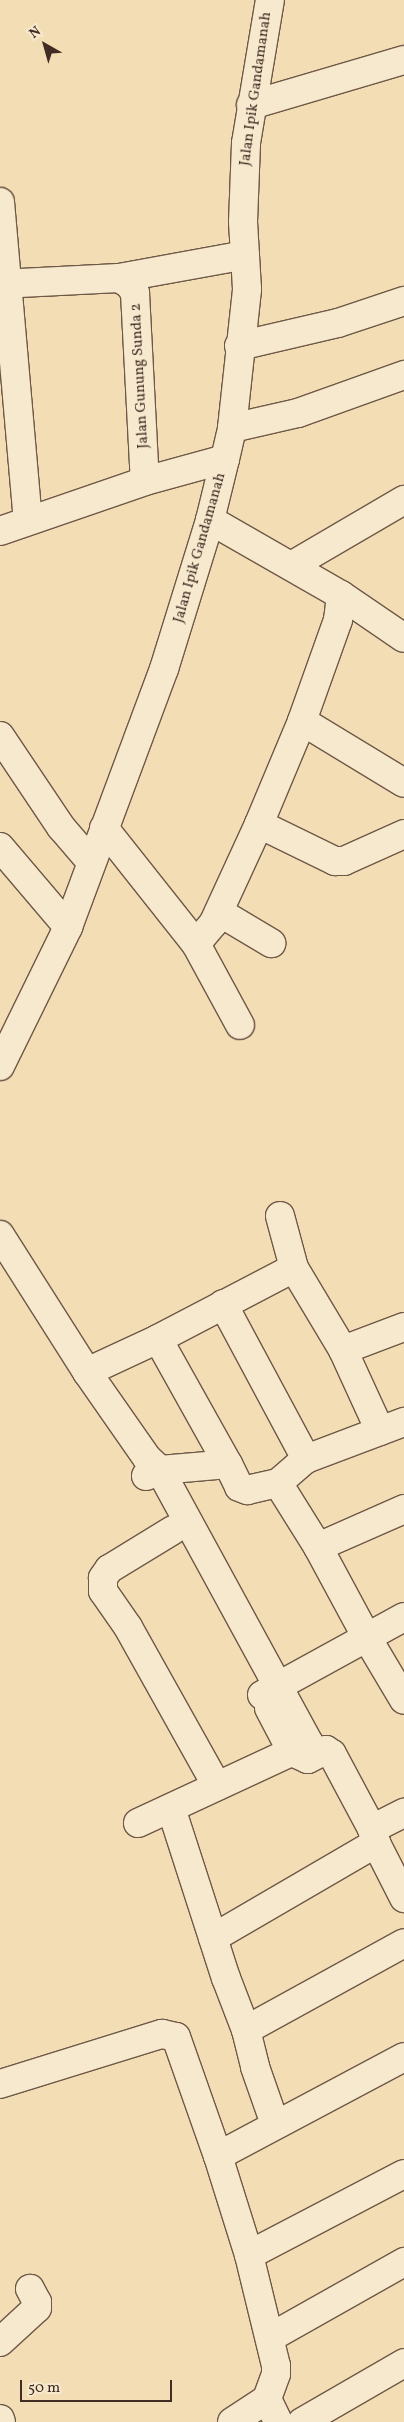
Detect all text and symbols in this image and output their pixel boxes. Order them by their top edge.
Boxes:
street label: Jalan Ipik Gandamanah [236,11,276,167]
north arrow [20,20,70,70]
text: N [26,22,45,43]
street label: Jalan Gunung Sunda 2 [127,303,153,449]
street label: Jalan Ipik Gandamanah [170,471,230,625]
scale bar [22,2370,175,2402]
text: 50 m [28,2378,60,2399]

